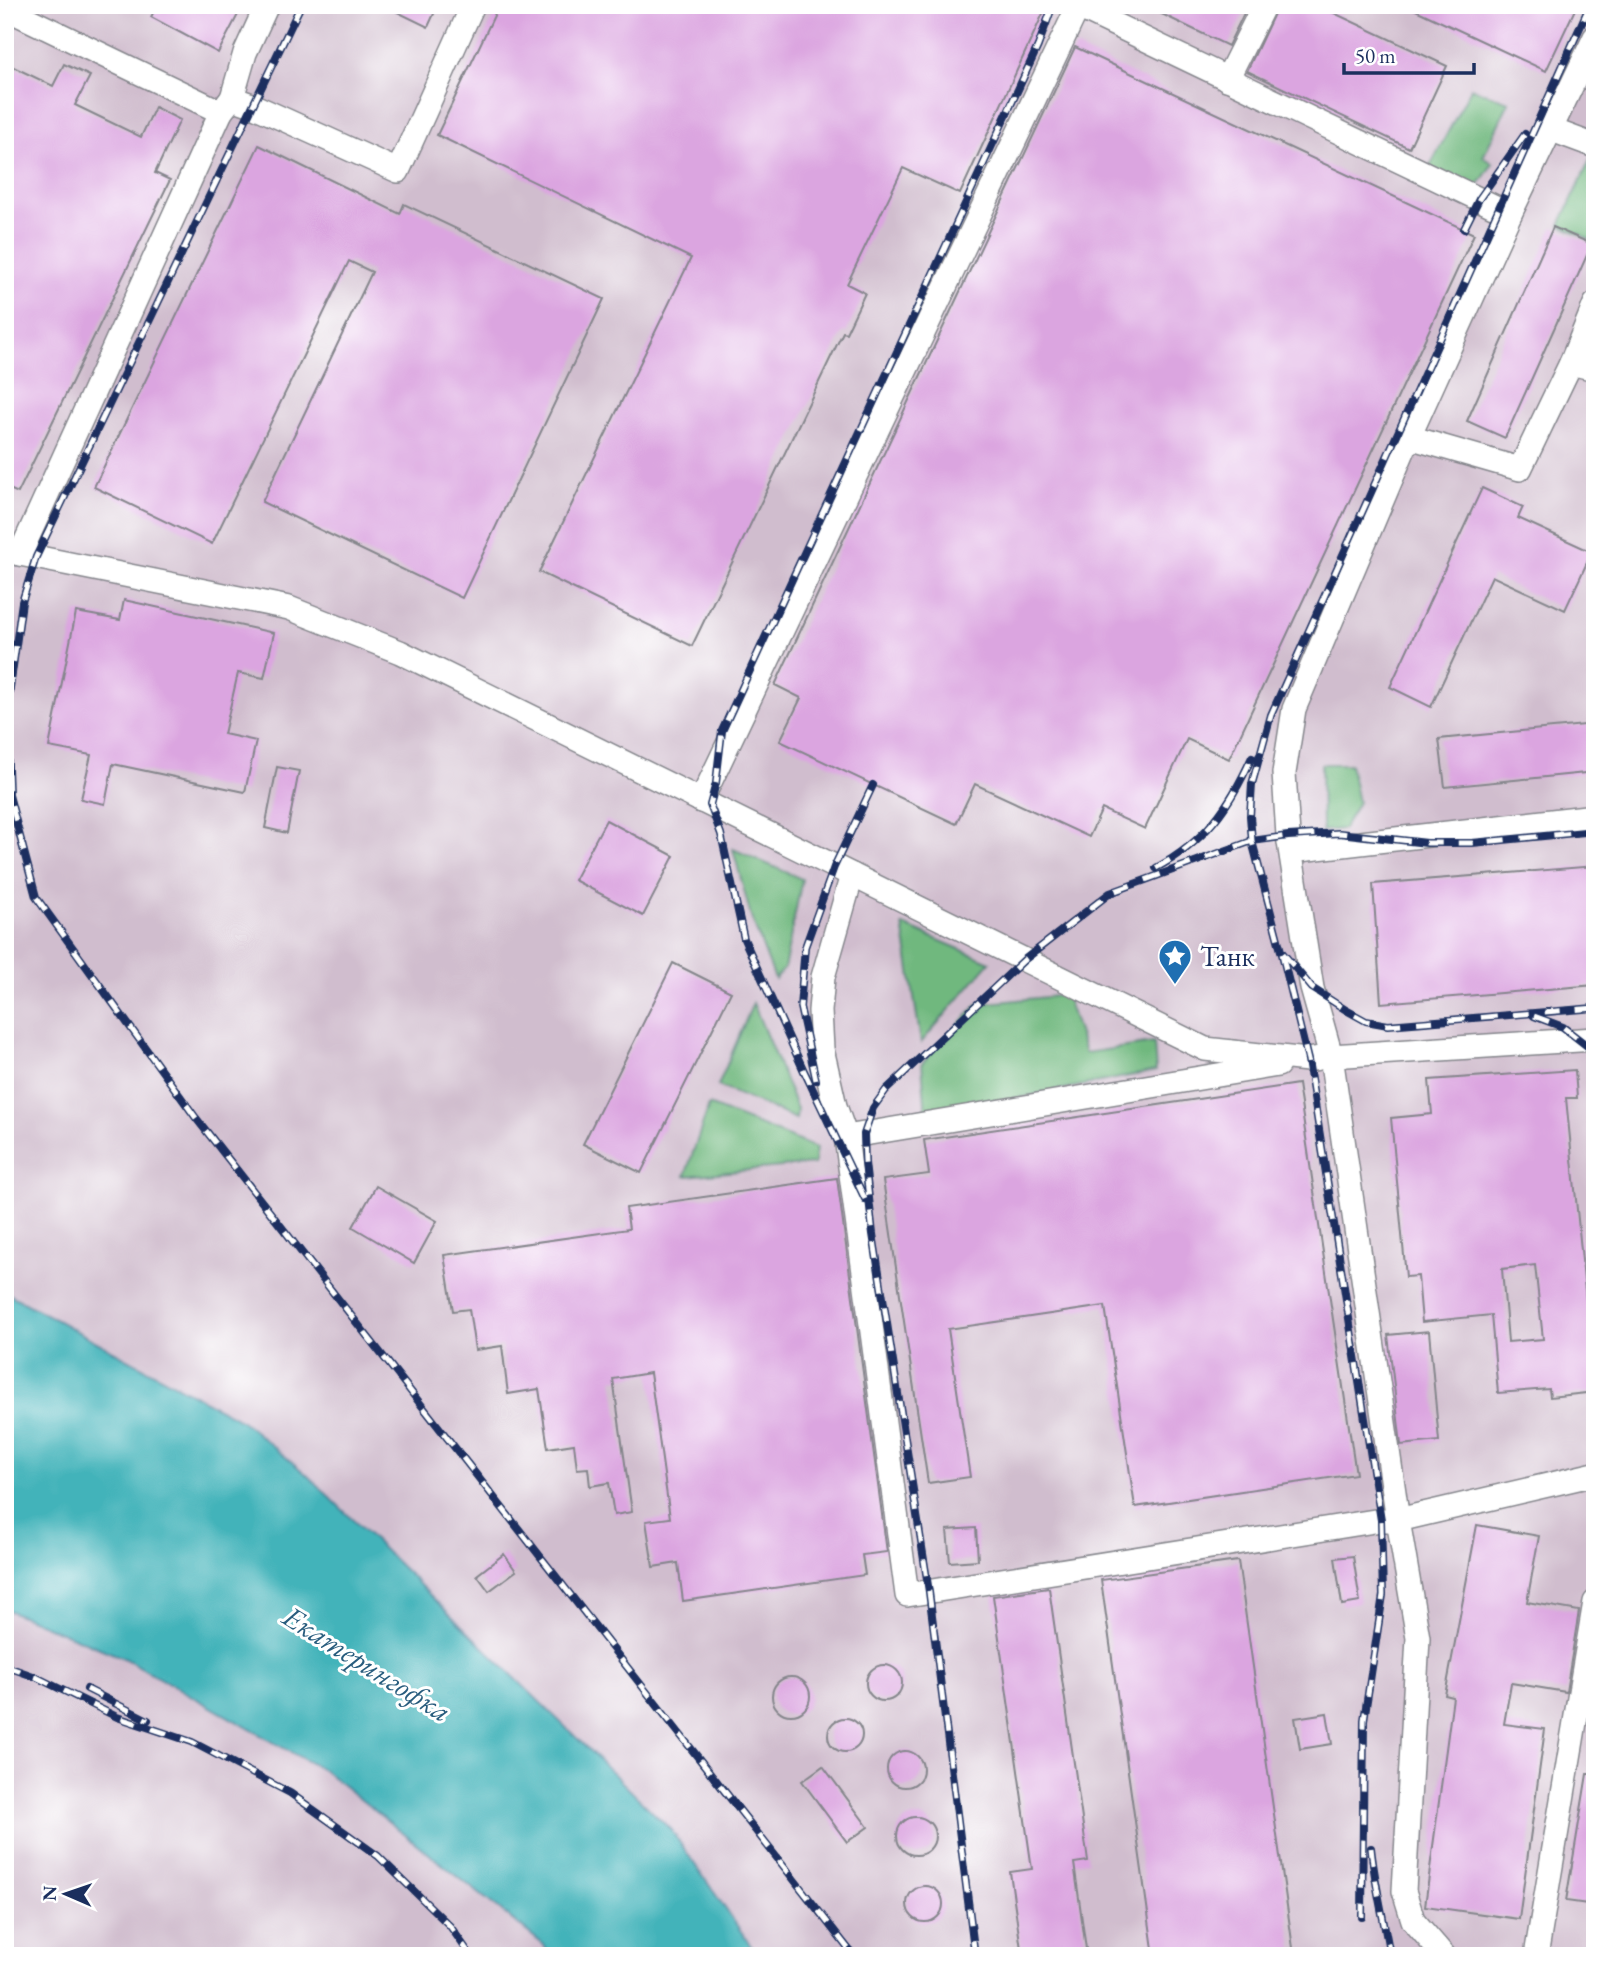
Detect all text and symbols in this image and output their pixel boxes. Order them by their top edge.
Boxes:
scale bar [1344,32,1474,76]
text: 50 m [1355,42,1396,69]
place icon: Танк [1156,937,1194,986]
place label: Танк [1200,938,1255,974]
water label: Екатерингофка [275,1596,458,1731]
north arrow [32,1860,102,1930]
text: N [37,1885,62,1902]

